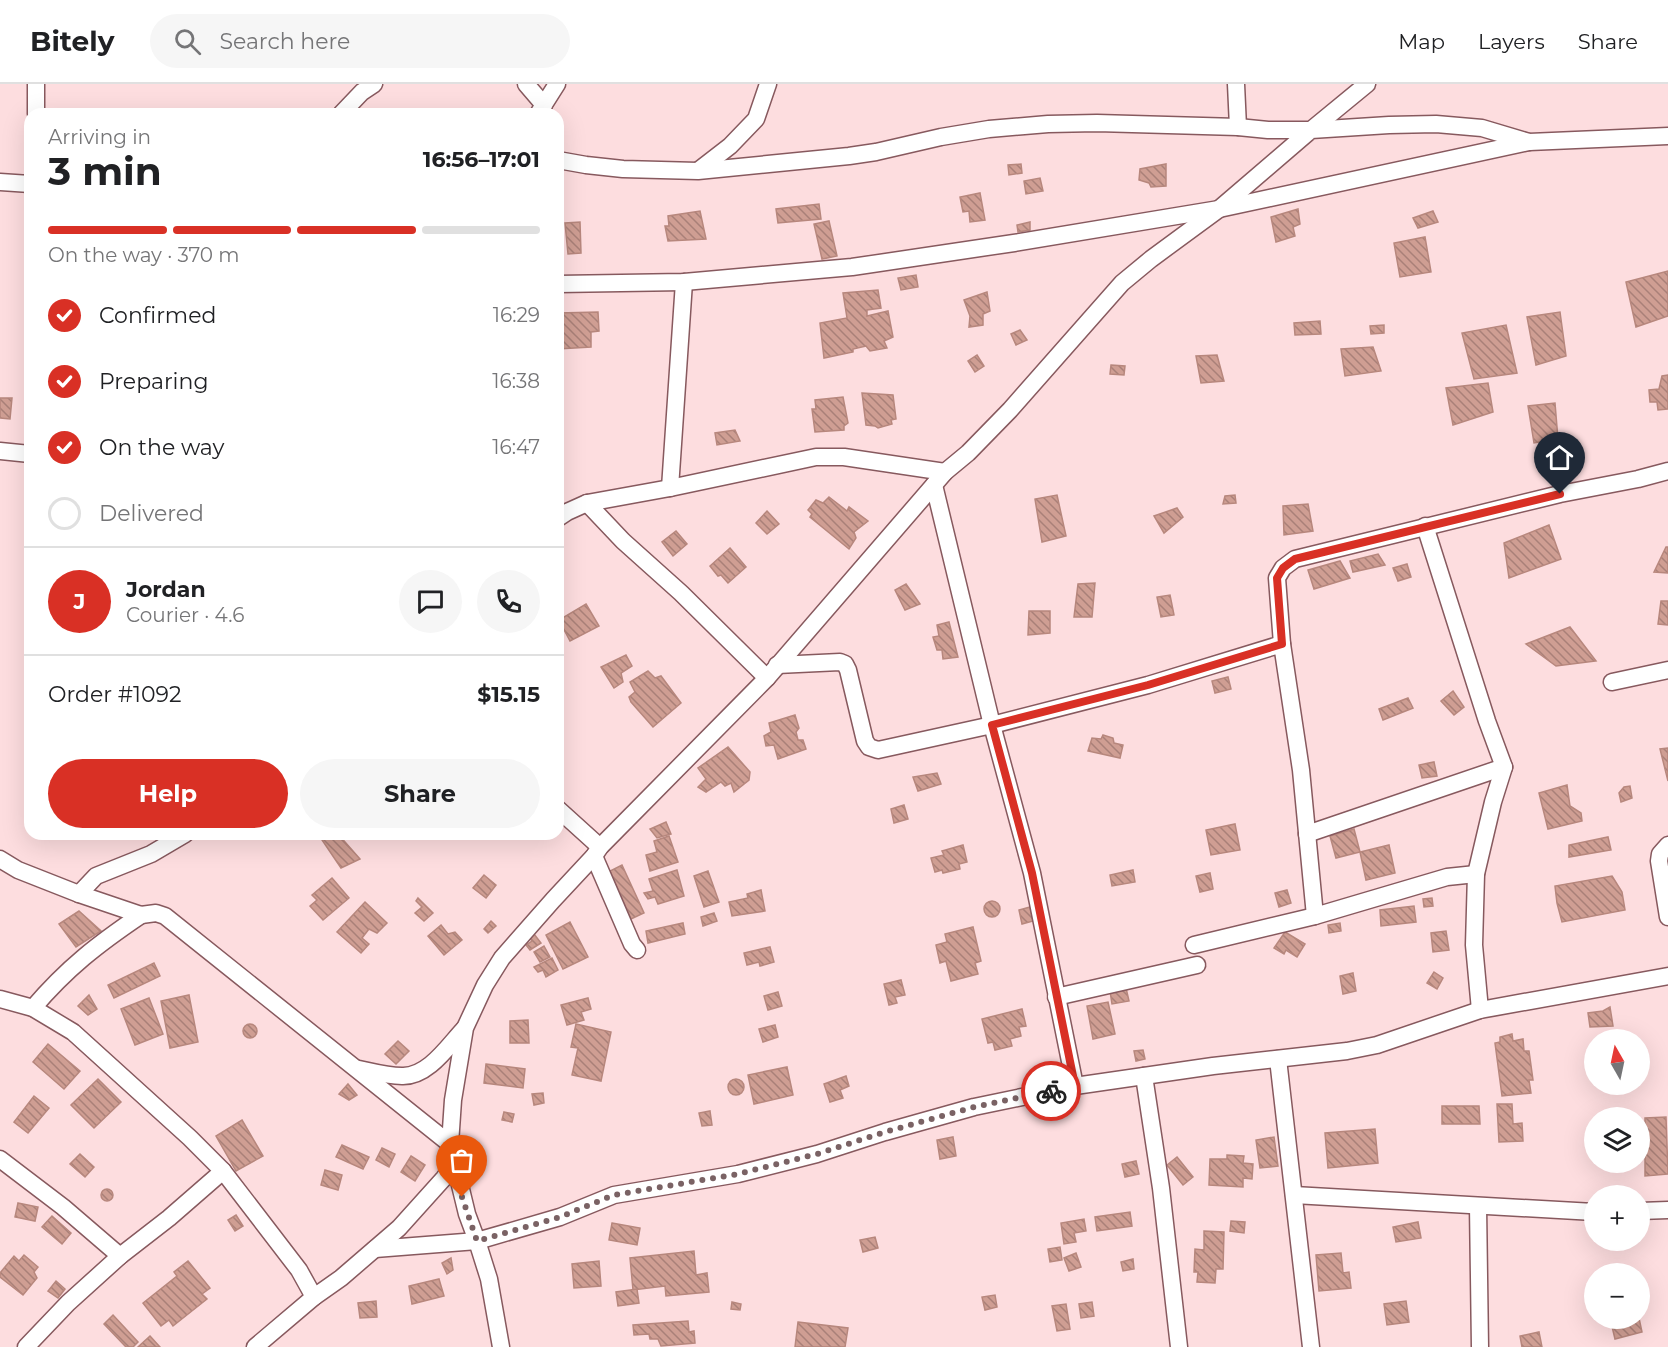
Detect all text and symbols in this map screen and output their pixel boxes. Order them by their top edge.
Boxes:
search box [150,14,570,68]
text: Bitely [30,24,114,58]
icon: search [171,25,204,58]
text: Search here [219,28,350,55]
text: Map [1398,29,1445,54]
text: Layers [1478,29,1545,54]
text: Share [1578,29,1638,54]
text: Arriving in [48,125,151,149]
text: 16:56–17:01 [423,146,540,173]
text: 3 min [48,147,162,195]
text: On the way · 370 m [48,243,240,267]
icon: check [48,299,81,332]
text: Confirmed [99,302,216,329]
text: 16:29 [493,303,540,327]
icon: check [48,365,81,398]
text: Preparing [99,368,208,395]
text: 16:38 [492,369,540,393]
icon: check [48,431,81,464]
pin [1534,432,1585,494]
text: On the way [99,434,224,461]
text: 16:47 [492,435,540,459]
icon: home [1543,441,1576,474]
text: Delivered [99,500,204,527]
button: chat [399,570,462,633]
button: phone [477,570,540,633]
text: Jordan [126,576,206,603]
text: J [74,588,85,615]
text: Courier · 4.6 [126,603,244,627]
text: Order #1092 [48,681,182,708]
text: $15.15 [477,681,540,708]
button: Help [48,759,288,828]
button: Share [300,759,540,828]
north arrow [1584,1029,1650,1095]
map controls [1584,1029,1650,1329]
courier [1021,1061,1081,1121]
icon: bike [1035,1075,1068,1108]
button: layers [1584,1107,1650,1173]
pin [436,1135,487,1197]
icon: bag [445,1144,478,1177]
button: + [1584,1185,1650,1251]
button: − [1584,1263,1650,1329]

